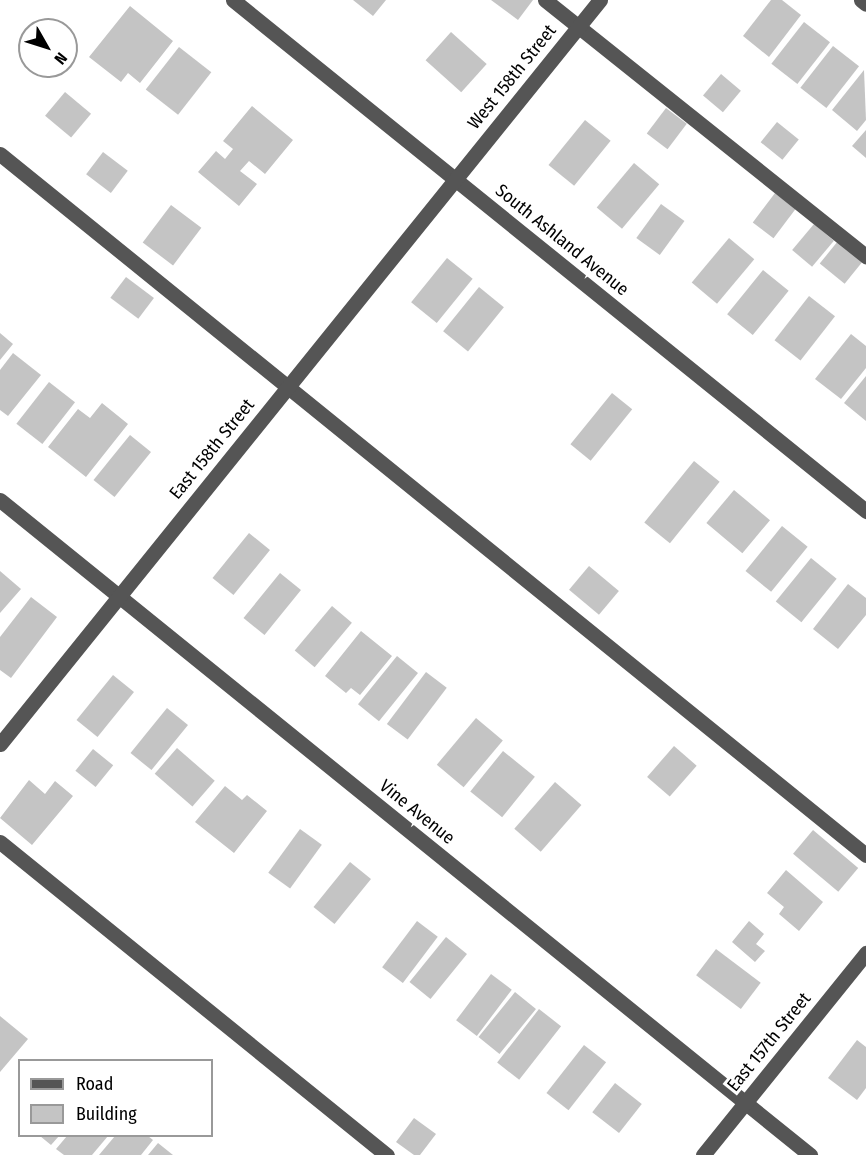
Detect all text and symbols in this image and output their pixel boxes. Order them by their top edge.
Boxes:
north arrow [18,18,78,78]
street label: West 158th Street [463,20,561,134]
text: N [50,49,71,68]
street label: South Ashland Avenue [491,180,633,300]
street label: East 158th Street [165,394,259,504]
street label: Vine Avenue [375,775,459,849]
street label: East 157th Street [723,988,815,1096]
legend [18,1059,213,1137]
text: Road [76,1073,113,1095]
text: Building [76,1103,137,1125]

